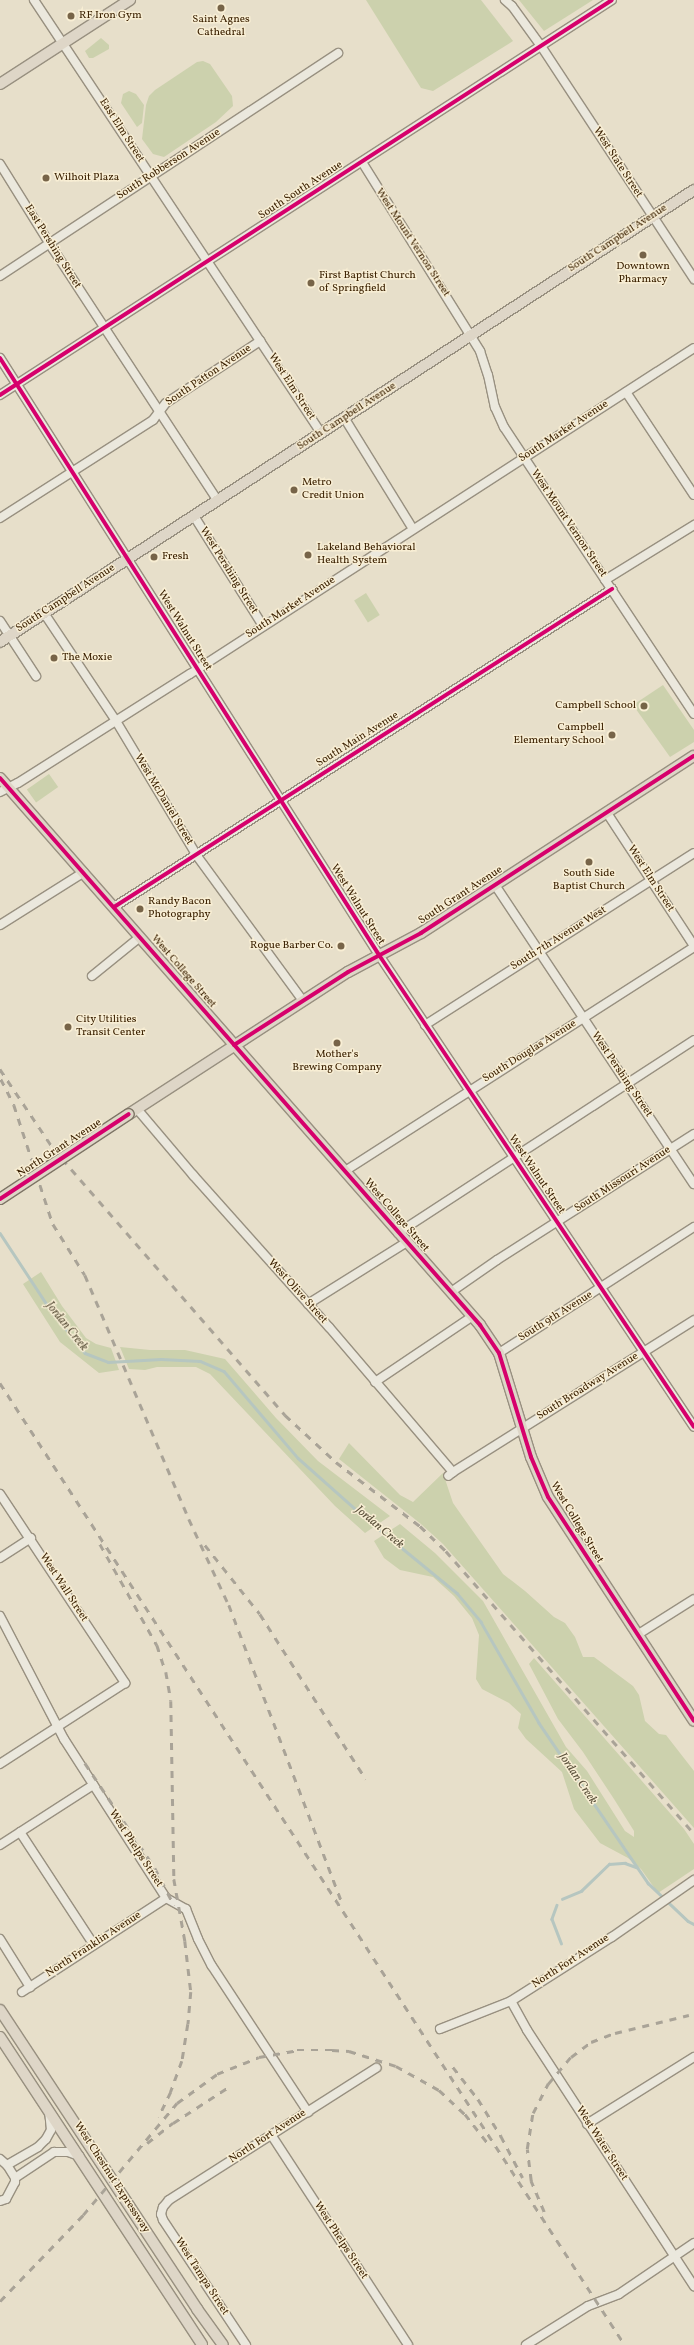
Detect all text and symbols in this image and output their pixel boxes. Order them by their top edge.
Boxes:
marker: Saint Agnes Cathedral [216,3,226,13]
place label: RF Iron Gym [79,9,142,23]
marker: RF Iron Gym [66,11,76,21]
place label: Saint Agnes Cathedral [192,14,250,40]
street label: East Elm Street [95,97,147,165]
street label: West State Street [589,125,645,201]
street label: South Robberson Avenue [115,127,223,203]
street label: South South Avenue [257,159,345,223]
place label: Wilhoit Plaza [54,171,119,185]
marker: Wilhoit Plaza [41,173,51,183]
street label: West Mount Vernon Street [372,186,452,300]
street label: South Campbell Avenue [566,202,670,276]
street label: East Pershing Street [21,203,83,291]
marker: Downtown Pharmacy [638,250,648,260]
place label: Downtown Pharmacy [616,261,670,287]
place label: First Baptist Church of Springfield [319,270,416,296]
marker: First Baptist Church of Springfield [306,278,316,288]
street label: South Patton Avenue [164,342,254,410]
street label: West Elm Street [265,351,317,423]
street label: South Campbell Avenue [295,380,399,454]
street label: South Market Avenue [517,398,611,466]
street label: West Mount Vernon Street [527,468,609,580]
place label: Metro Credit Union [302,477,364,503]
marker: Metro Credit Union [289,485,299,495]
street label: West Pershing Street [196,525,260,617]
place label: Lakeland Behavioral Health System [317,542,416,568]
marker: Lakeland Behavioral Health System [302,549,314,561]
place label: Fresh [162,550,189,564]
marker: Fresh [149,552,159,562]
street label: South Campbell Avenue [14,562,118,636]
street label: South Market Avenue [244,574,338,642]
street label: West Walnut Street [154,588,214,674]
place label: The Moxie [62,651,112,665]
marker: The Moxie [49,653,59,663]
place label: Campbell School [555,699,636,713]
marker: Campbell School [639,701,649,711]
street label: South Main Avenue [314,709,402,771]
place label: Campbell Elementary School [513,722,604,748]
marker: Campbell Elementary School [607,730,617,740]
street label: West McDaniel Street [131,752,195,848]
street label: West Elm Street [624,843,676,915]
marker: South Side Baptist Church [584,857,594,867]
street label: West Walnut Street [327,862,387,948]
street label: South Grant Avenue [417,864,505,928]
place label: South Side Baptist Church [553,868,625,894]
place label: Randy Bacon Photography [148,896,212,922]
marker: Randy Bacon Photography [135,904,145,914]
street label: South 7th Avenue West [509,904,609,974]
street label: West College Street [148,933,218,1011]
place label: Rogue Barber Co. [250,939,333,953]
marker: Rogue Barber Co. [336,941,346,951]
place label: City Utilities Transit Center [76,1014,145,1040]
street label: South Douglas Avenue [481,1018,579,1086]
marker: City Utilities Transit Center [63,1022,73,1032]
street label: West Pershing Street [588,1030,654,1120]
marker: Mother's Brewing Company [332,1038,342,1048]
place label: Mother's Brewing Company [292,1049,382,1075]
street label: North Grant Avenue [15,1117,105,1181]
street label: West Walnut Street [505,1133,567,1217]
street label: South Missouri Avenue [572,1144,674,1216]
street label: West College Street [361,1177,431,1255]
street label: West Olive Street [264,1257,330,1327]
street label: South 9th Avenue [516,1289,596,1345]
water label: Jordan Creek [42,1299,90,1355]
street label: South Broadway Avenue [535,1350,641,1424]
street label: West College Street [546,1480,606,1566]
water label: Jordan Creek [352,1503,406,1553]
street label: West Wall Street [36,1551,90,1625]
water label: Jordan Creek [554,1750,600,1808]
street label: West Phelps Street [105,1808,165,1890]
street label: North Franklin Avenue [44,1909,144,1981]
street label: North Fort Avenue [530,1932,612,1992]
street label: West Water Street [572,2104,630,2184]
street label: North Fort Avenue [227,2107,309,2167]
street label: West Chestnut Expressway [70,2120,152,2236]
street label: West Phelps Street [310,2200,370,2282]
street label: West Tampa Street [171,2236,231,2318]

